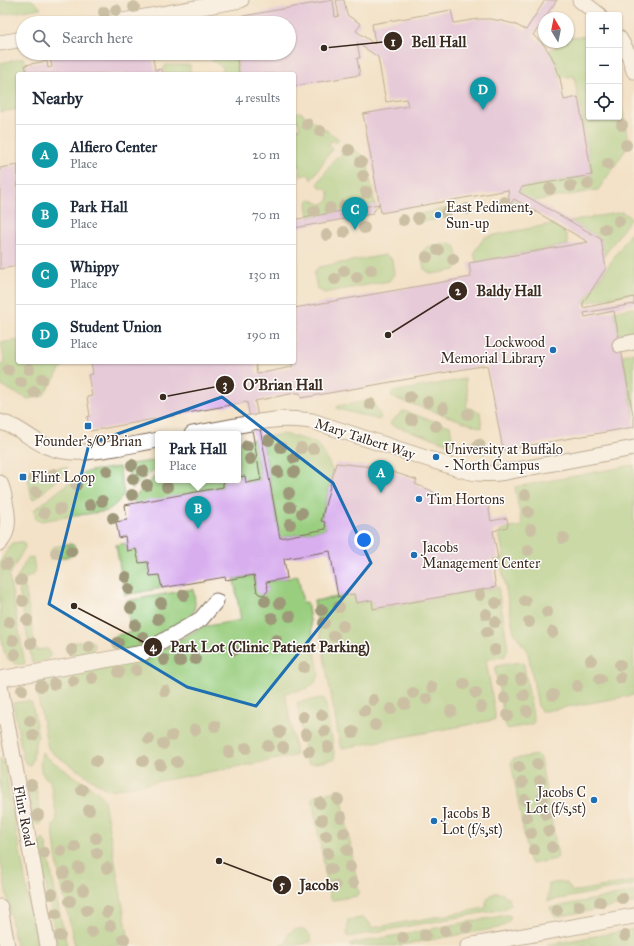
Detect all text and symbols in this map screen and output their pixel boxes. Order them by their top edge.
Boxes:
north arrow [538,12,574,48]
map controls [586,12,622,120]
button: + [586,12,622,48]
search box [16,16,296,60]
icon: search [30,27,52,49]
callout: Bell Hall [383,28,474,55]
text: Search here [62,29,133,47]
text: Bell Hall [412,33,467,51]
text: 1 [391,35,396,49]
button: − [586,48,622,84]
pin: D [470,77,496,110]
button: locate [586,84,622,120]
text: Nearby [32,88,83,109]
text: 4 results [235,90,280,106]
text: Alfiero Center [70,138,157,156]
text: A [41,147,49,163]
text: 20 m [252,147,280,163]
text: Place [70,156,97,172]
pin: C [342,197,368,230]
text: Park Hall [70,198,128,216]
place label: East Pediment, Sun-up [446,199,533,232]
text: B [41,207,49,223]
text: 70 m [252,207,280,223]
marker: East Pediment, Sun-up [433,210,443,220]
text: Place [70,216,97,232]
text: Whippy [70,258,119,276]
text: C [41,267,49,283]
text: 130 m [248,267,280,283]
text: Place [70,276,97,292]
callout: Baldy Hall [448,277,550,304]
text: Baldy Hall [476,282,543,301]
text: 2 [455,284,462,298]
text: Student Union [70,318,162,336]
text: D [40,327,50,343]
text: 190 m [247,327,280,343]
place label: Lockwood Memorial Library [440,334,545,367]
text: Place [70,336,97,352]
marker: Lockwood Memorial Library [548,345,558,355]
callout: O'Brian Hall [215,371,331,398]
text: O'Brian Hall [243,376,324,394]
text: 3 [223,378,228,393]
street label: Mary Talbert Way [313,415,418,463]
marker: Founder's/O'Brian [83,421,93,431]
popup [155,431,241,483]
place label: Founder's/O'Brian [34,433,142,450]
text: Park Hall [169,440,227,458]
place label: University at Buffalo - North Campus [444,441,563,474]
marker: University at Buffalo - North Campus [431,452,441,462]
text: Place [169,458,196,474]
pin: A [368,460,394,493]
place label: Flint Loop [31,469,95,486]
marker: Flint Loop [18,472,28,482]
place label: Tim Hortons [427,491,504,508]
marker: Tim Hortons [414,494,424,504]
pin: B [185,496,211,529]
your location [354,530,374,550]
place label: Jacobs Management Center [420,539,541,572]
marker: Jacobs Management Center [409,550,419,560]
callout: Park Lot (Clinic Patient Parking) [143,634,378,661]
text: Park Lot (Clinic Patient Parking) [170,638,370,657]
text: 4 [150,640,158,655]
street label: Flint Road [10,784,38,848]
place label: Jacobs C Lot (f/s,st) [525,784,586,818]
marker: Jacobs C Lot (f/s,st) [589,795,599,805]
place label: Jacobs B Lot (f/s,st) [440,805,503,839]
marker: Jacobs B Lot (f/s,st) [429,816,439,826]
callout: Jacobs [272,871,346,898]
text: Jacobs [298,876,339,895]
text: 5 [279,878,285,892]

